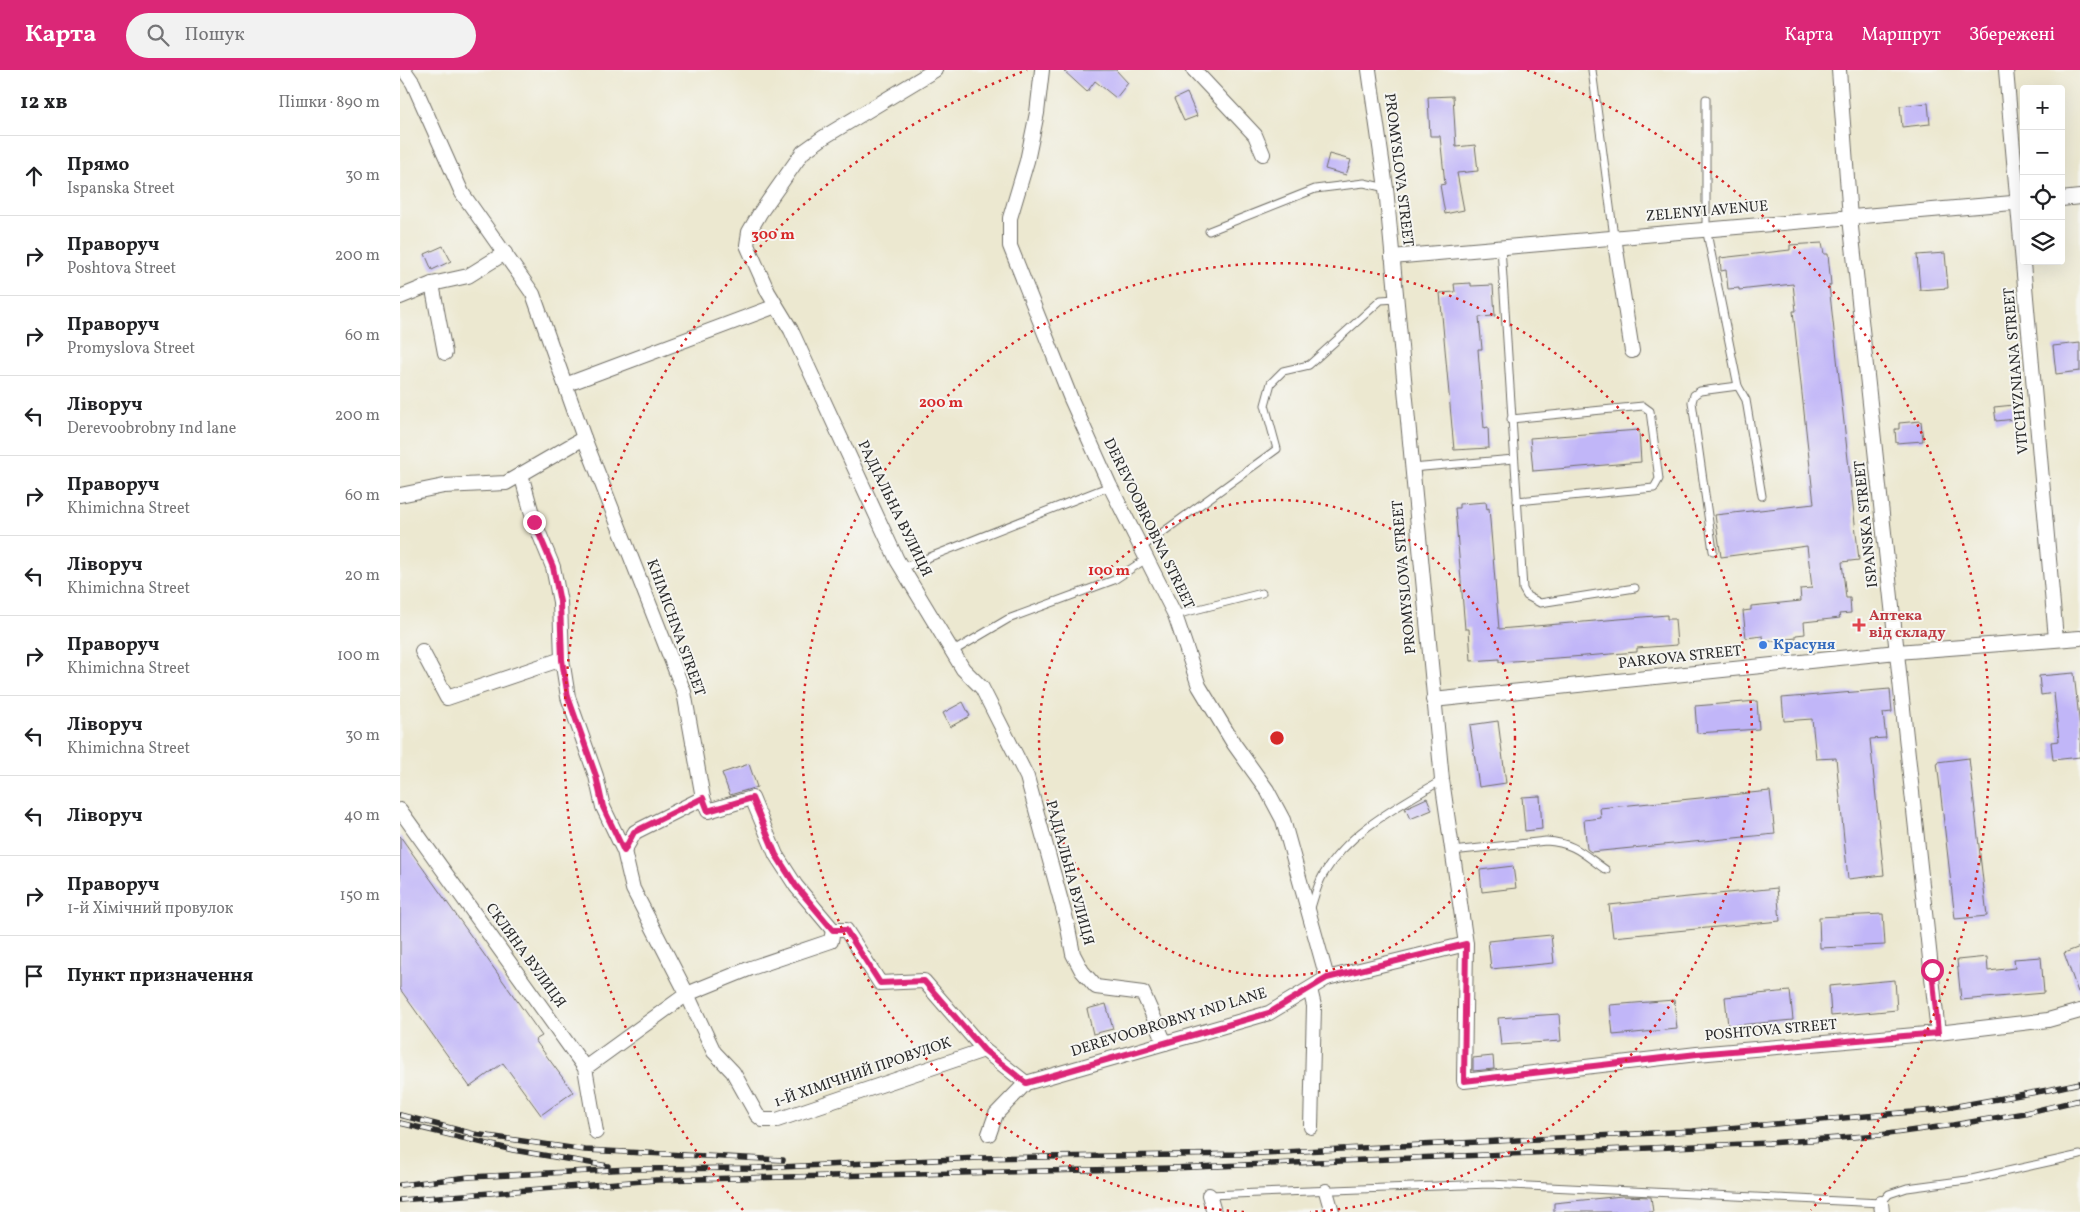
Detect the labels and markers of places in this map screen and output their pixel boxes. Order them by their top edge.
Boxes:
place label: Аптека від складу [1869,606,1946,644]
marker: Аптека від складу [1853,619,1865,631]
place label: Красуня [1773,635,1836,656]
marker: Красуня [1757,639,1769,651]
centre of rings [1268,729,1286,747]

